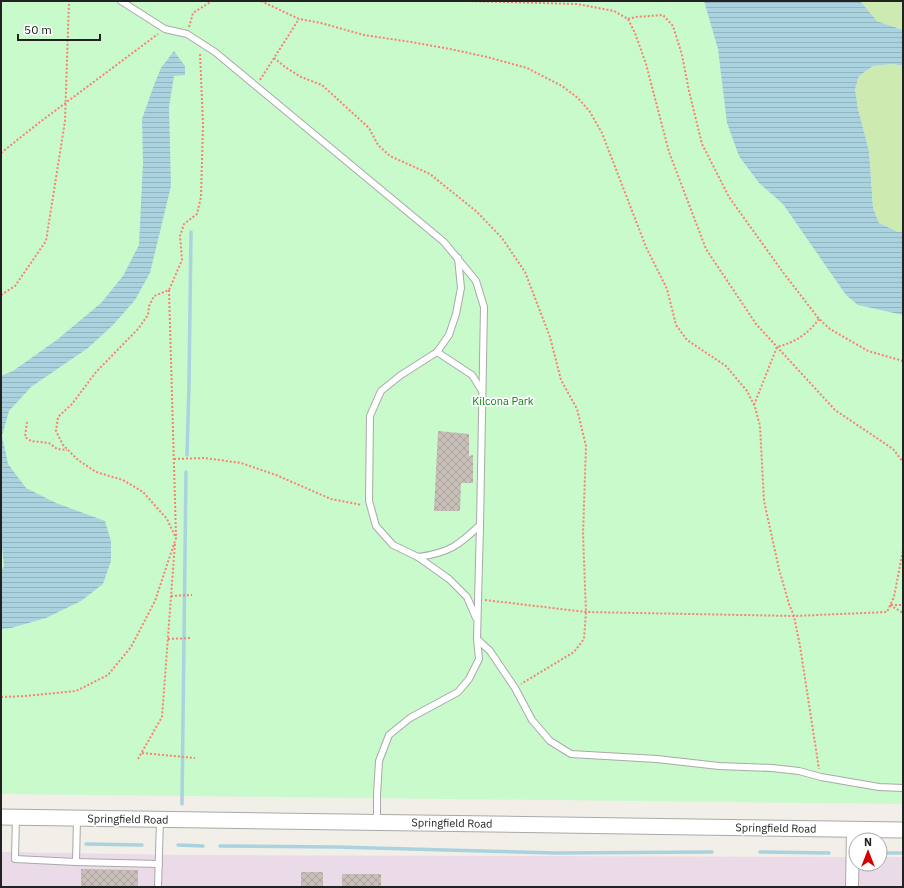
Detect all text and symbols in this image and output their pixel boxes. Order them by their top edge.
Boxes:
scale bar [18,16,100,42]
text: 50 m [24,22,52,37]
park label: Kilcona Park [472,394,534,408]
street label: Springfield Road [87,811,169,827]
street label: Springfield Road [411,815,493,831]
street label: Springfield Road [735,820,817,836]
north arrow [848,832,888,872]
text: N [864,835,872,849]

